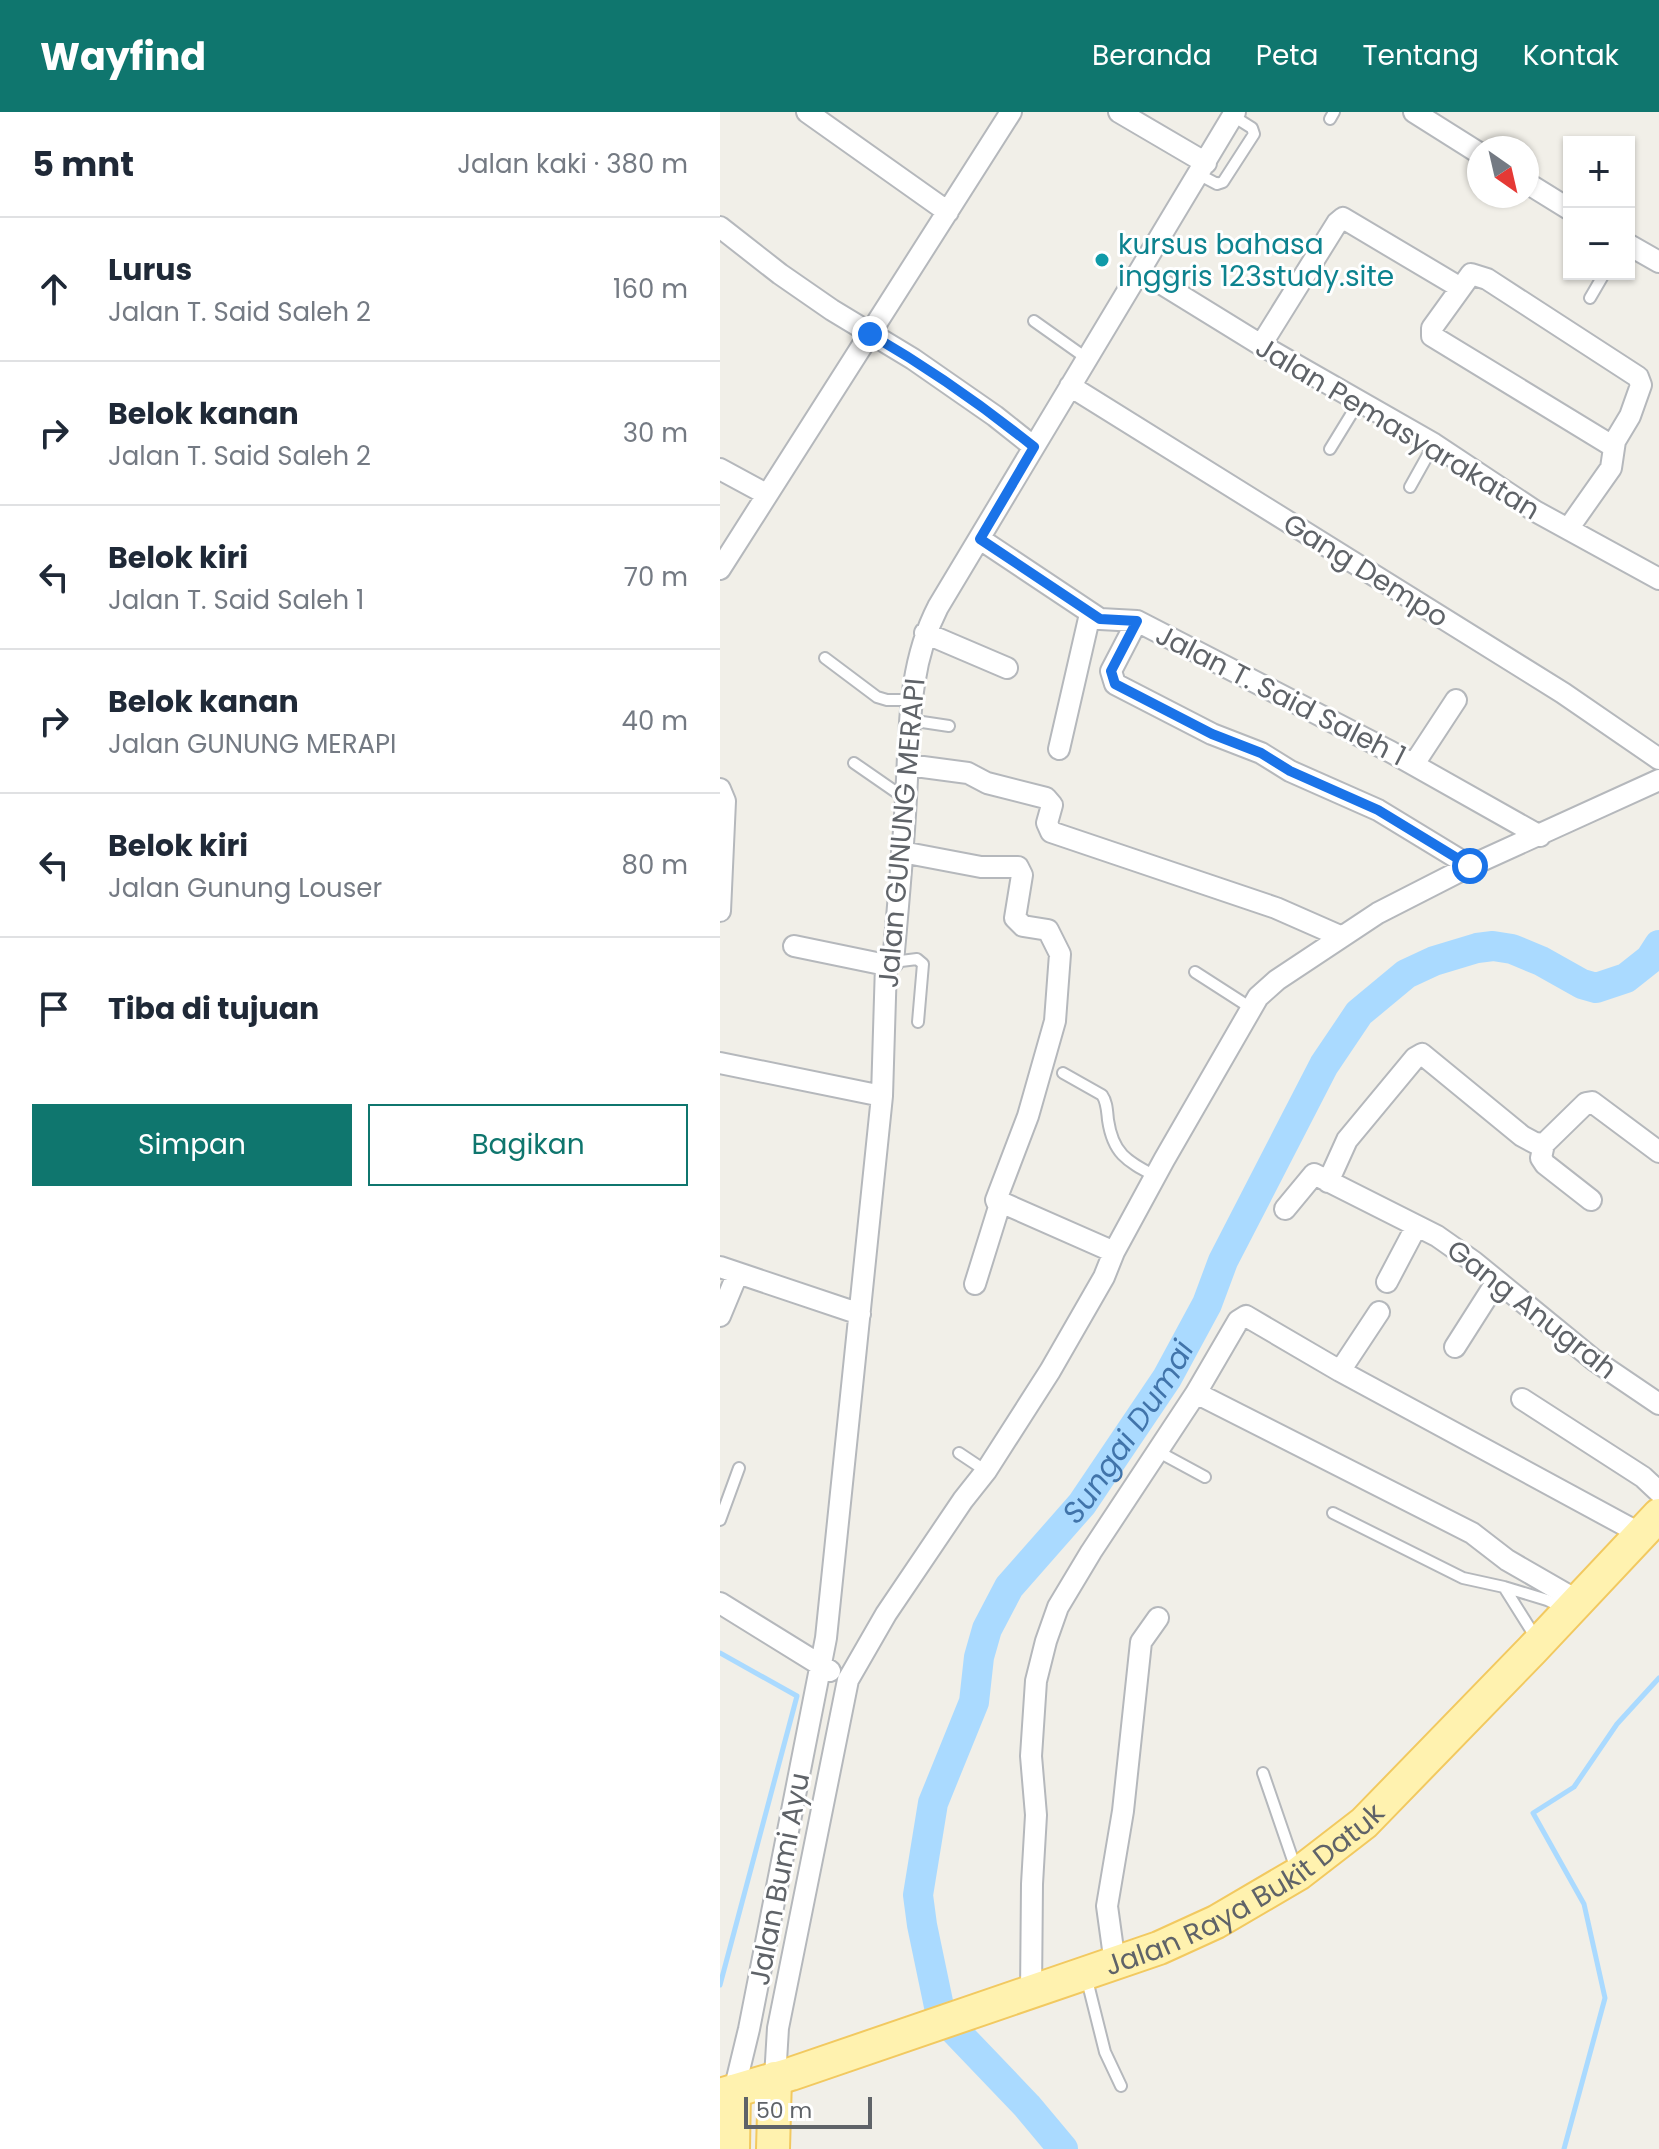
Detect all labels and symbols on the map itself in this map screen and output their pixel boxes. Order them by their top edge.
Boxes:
north arrow [1467,136,1539,208]
place label: kursus bahasa inggris 123study.site [1118,225,1394,296]
marker: kursus bahasa inggris 123study.site [1093,251,1111,269]
route end [852,316,888,352]
street label: Jalan Pemasyarakatan [1248,328,1547,529]
street label: Gang Dempo [1276,504,1456,637]
street label: Jalan T. Said Saleh 1 [1149,615,1413,775]
street label: Jalan GUNUNG MERAPI [869,677,934,989]
route start [1452,848,1488,884]
street label: Gang Anugrah [1439,1231,1625,1388]
water label: Sungai Dumai [1052,1332,1205,1533]
street label: Jalan Bumi Ayu [740,1769,819,1989]
street label: Jalan Raya Bukit Datuk [1100,1794,1394,1985]
scale bar [744,2093,872,2129]

